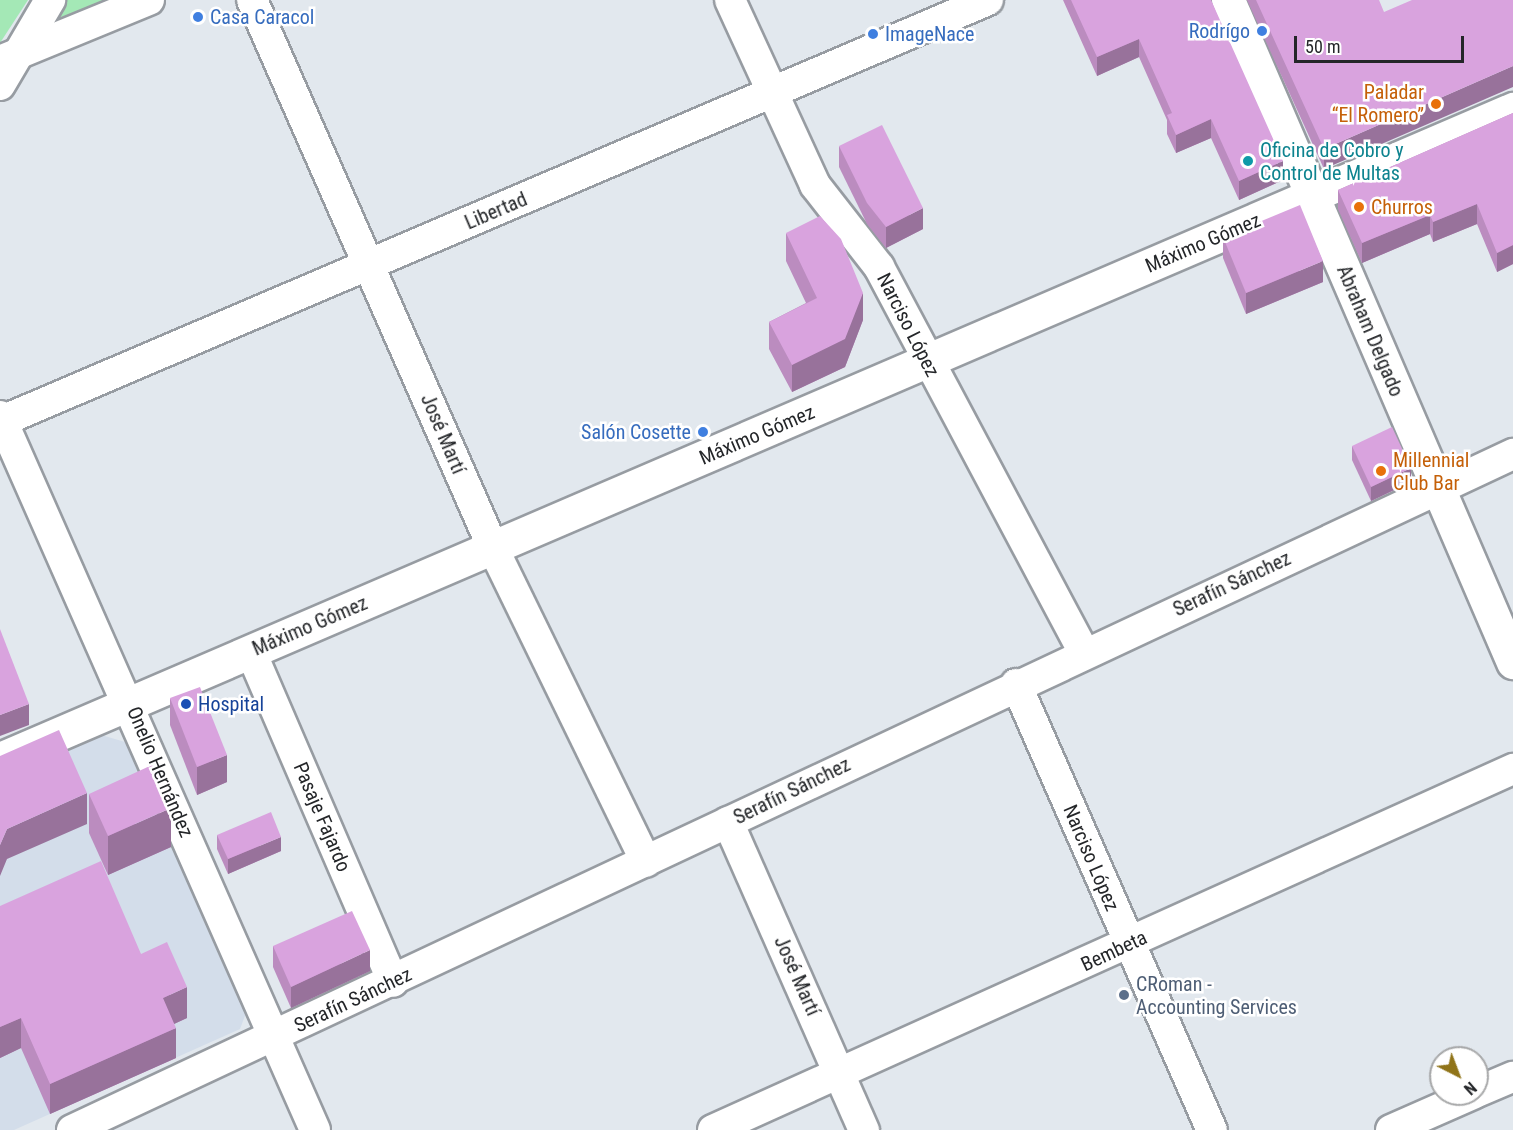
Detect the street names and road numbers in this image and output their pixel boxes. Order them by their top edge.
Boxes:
street label: Libertad [461,187,531,235]
street label: Máximo Gómez [1142,208,1264,278]
street label: Abraham Delgado [1332,262,1408,400]
street label: Narciso López [872,269,944,381]
street label: José Martí [415,390,471,478]
street label: Máximo Gómez [696,400,818,470]
street label: Serafín Sánchez [1169,546,1295,622]
street label: Máximo Gómez [249,591,371,661]
street label: Onelio Hernández [122,703,198,841]
street label: Serafín Sánchez [730,752,854,830]
street label: Pasaje Fajardo [288,759,356,875]
street label: Narciso López [1058,801,1124,915]
street label: Bembeta [1077,925,1151,977]
street label: José Martí [769,932,825,1020]
street label: Serafín Sánchez [290,962,416,1038]

